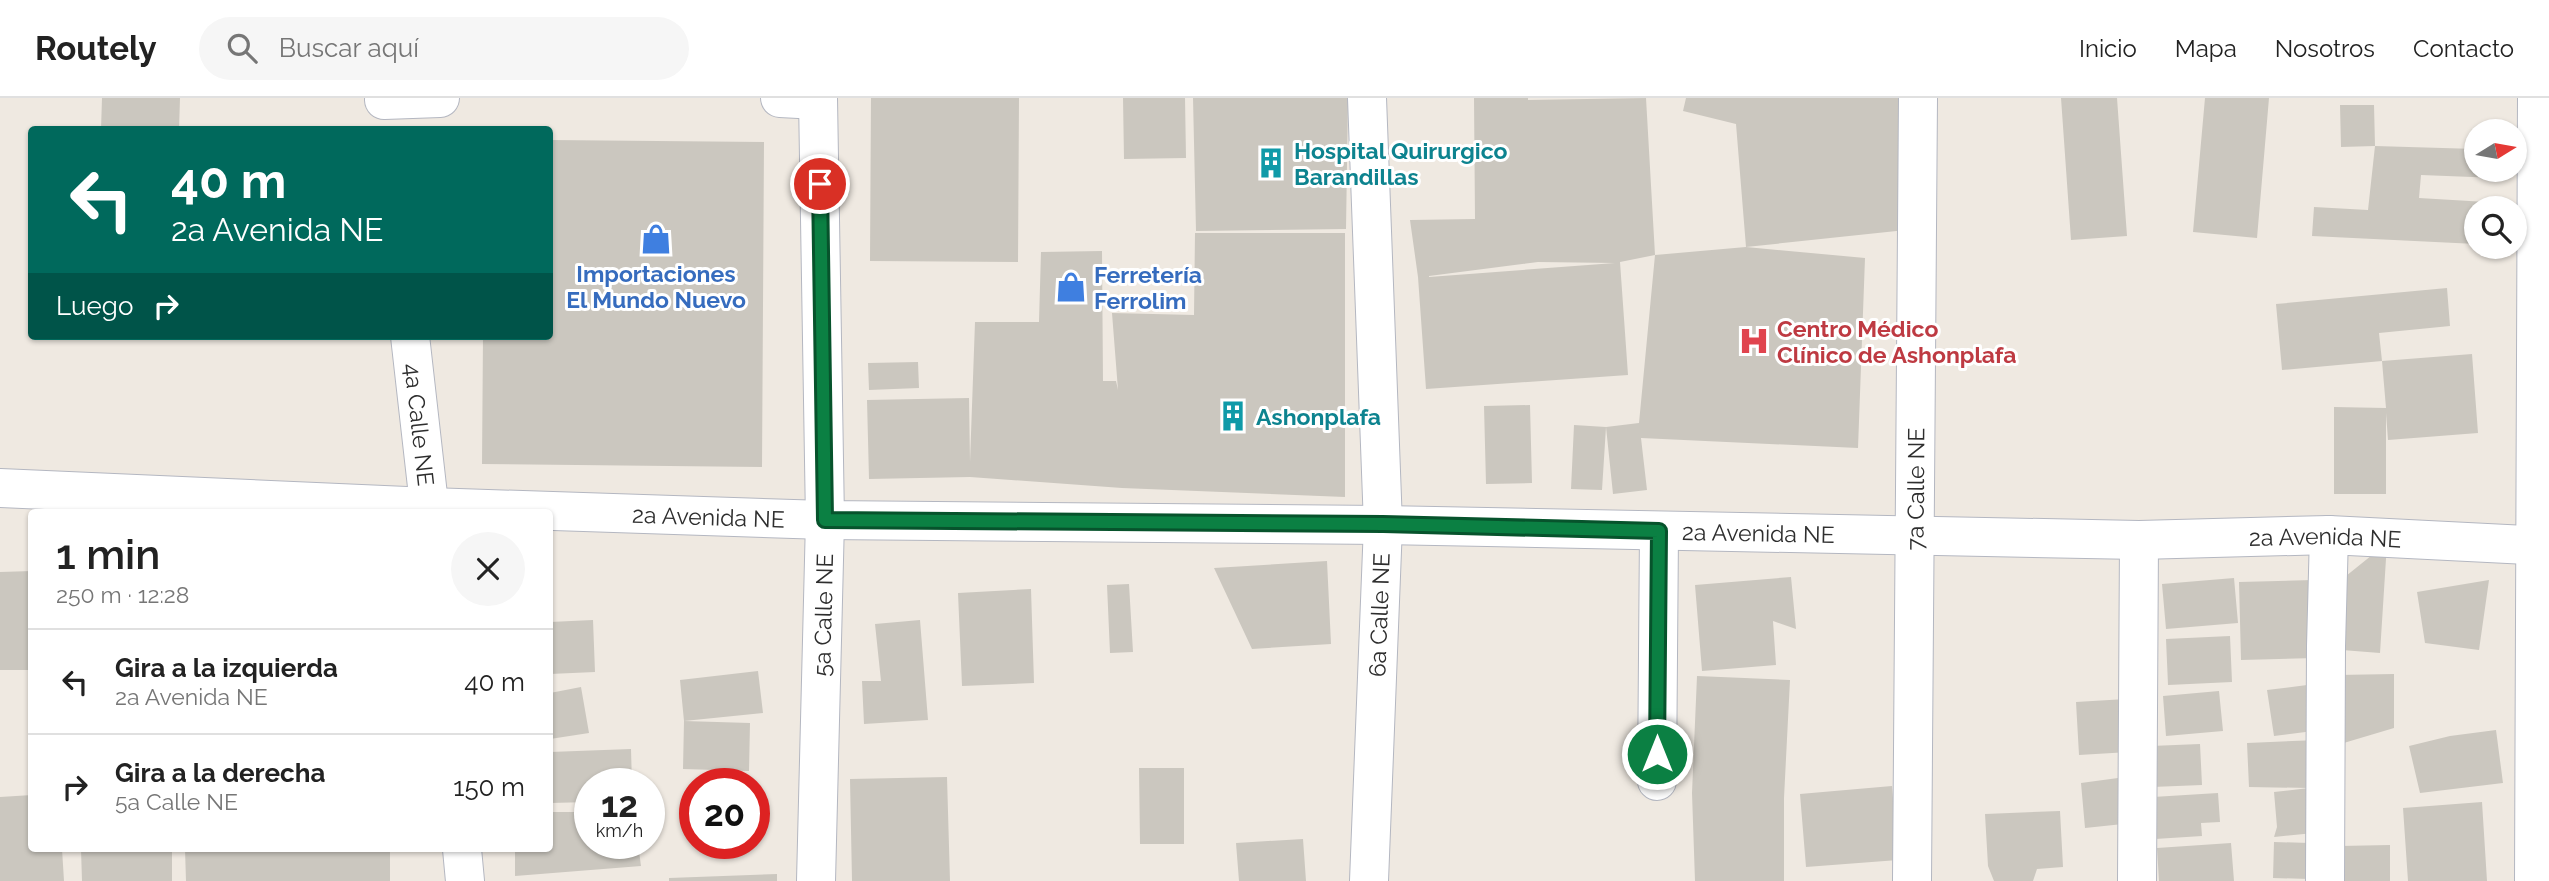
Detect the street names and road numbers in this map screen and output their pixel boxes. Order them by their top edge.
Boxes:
street label: 4a Calle NE [400,362,440,487]
street label: 7a Calle NE [1901,428,1929,550]
street label: 2a Avenida NE [632,500,785,532]
street label: 2a Avenida NE [1682,517,1835,547]
street label: 2a Avenida NE [2248,521,2402,552]
street label: 6a Calle NE [1363,552,1395,678]
street label: 5a Calle NE [808,553,838,677]

